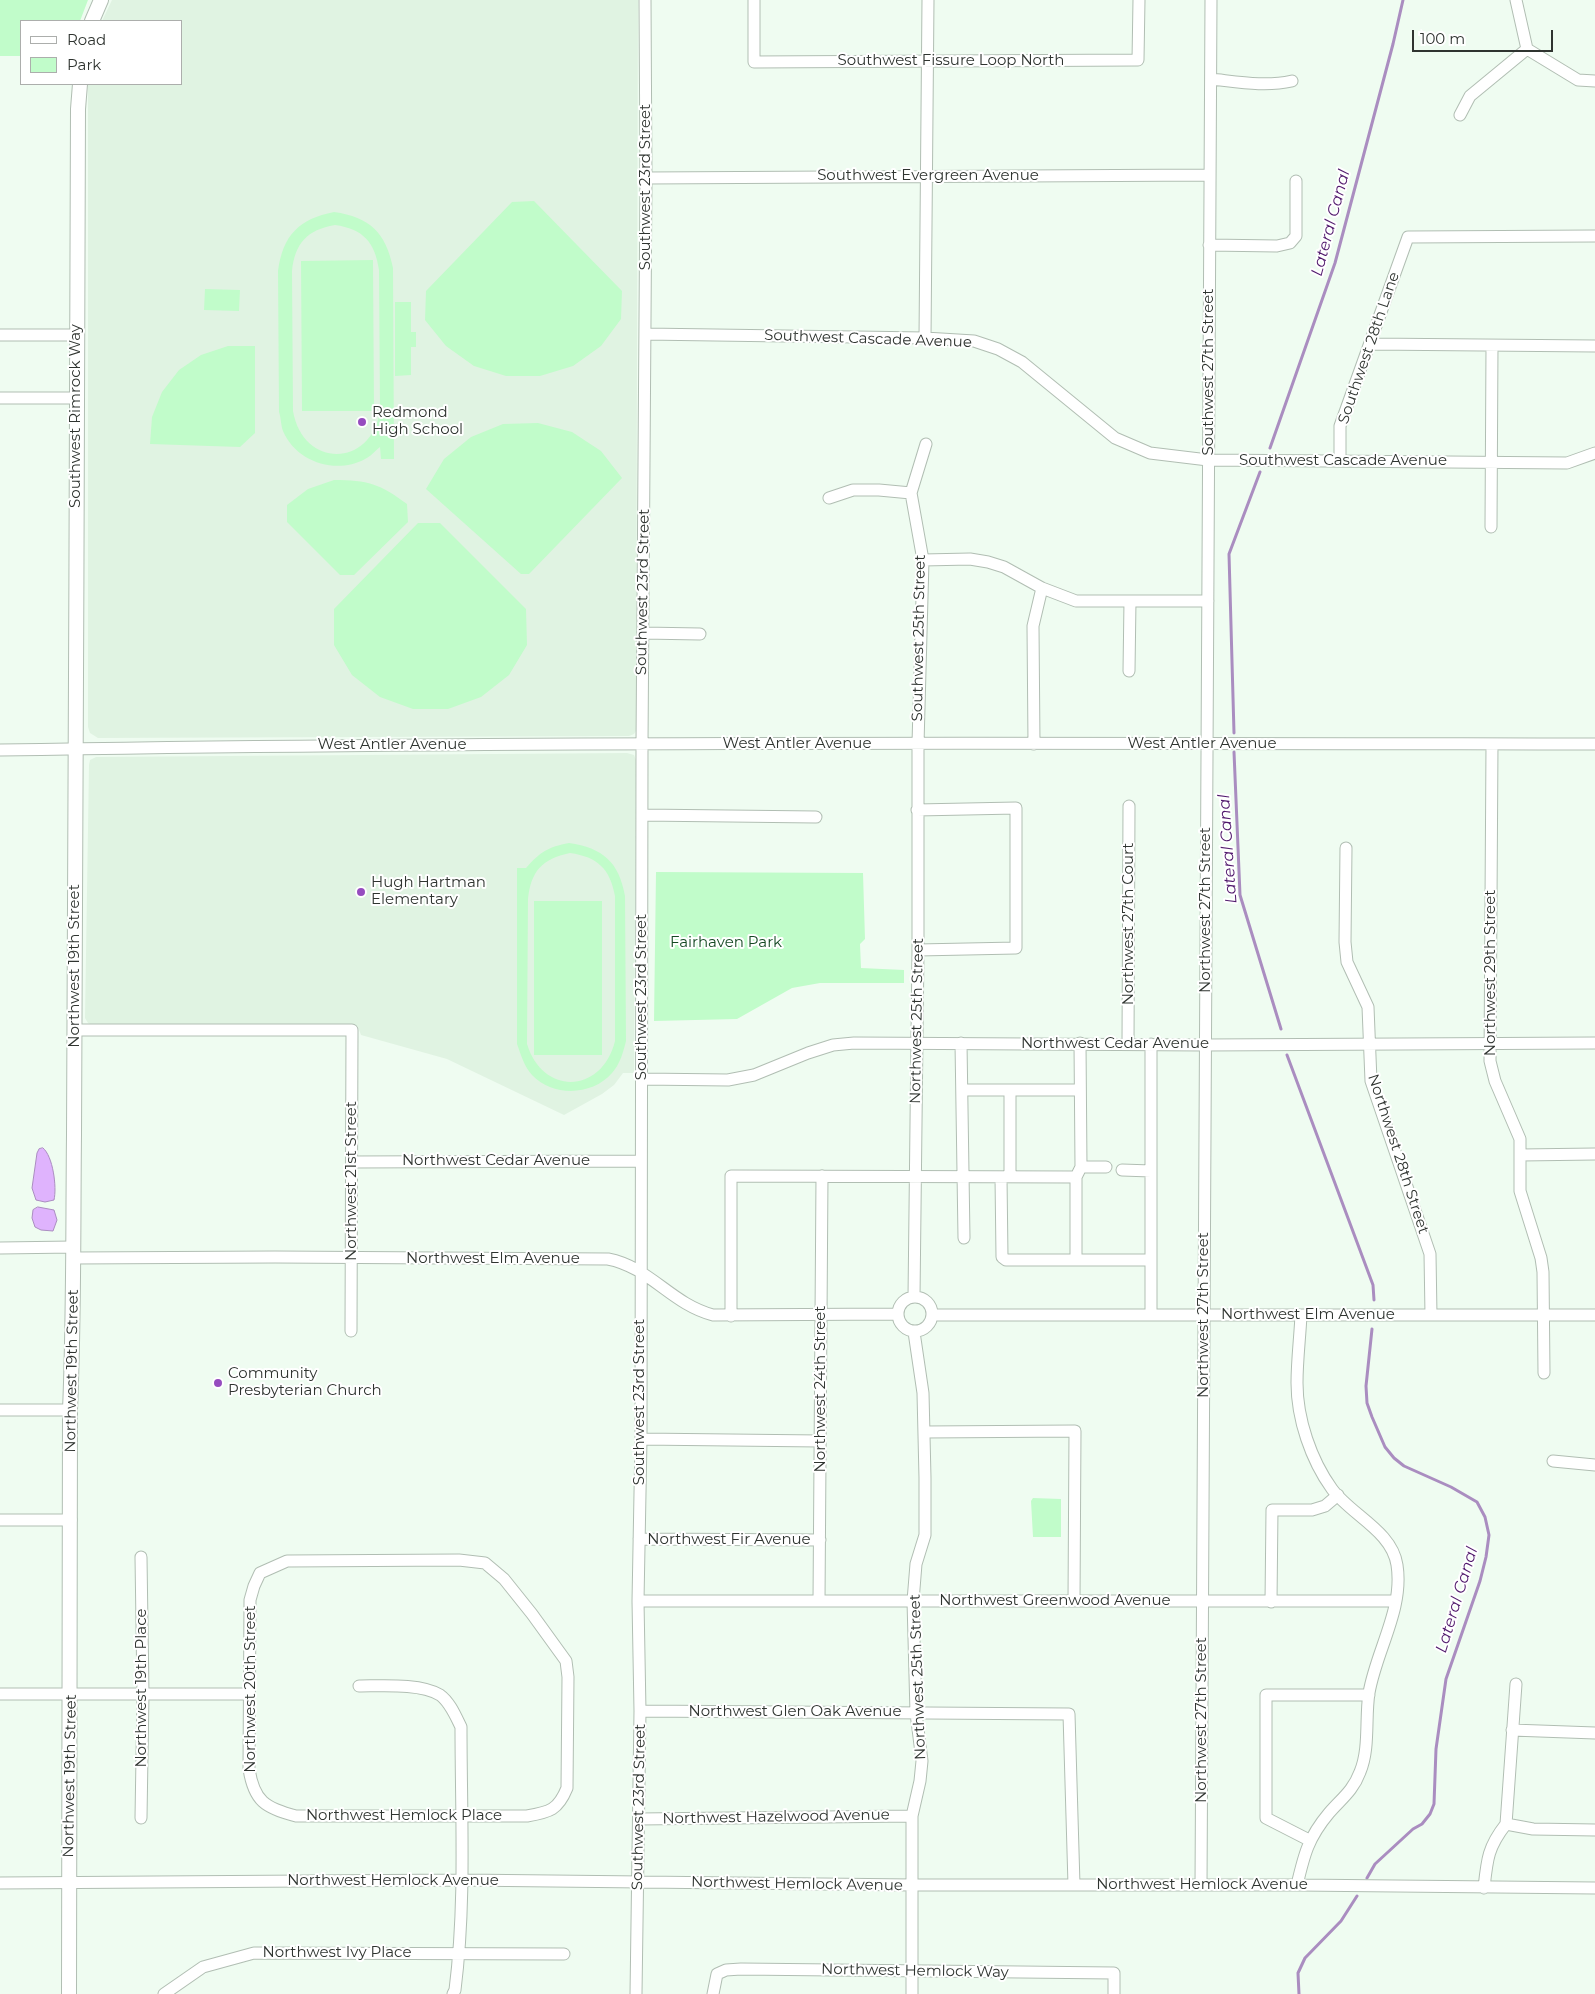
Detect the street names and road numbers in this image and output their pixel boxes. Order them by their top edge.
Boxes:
street label: Southwest Fissure Loop North [838,52,1064,70]
street label: Southwest 23rd Street [637,104,655,270]
street label: Southwest Evergreen Avenue [817,167,1039,185]
street label: Southwest 28th Lane [1335,270,1403,426]
street label: Southwest 27th Street [1200,289,1218,455]
street label: Southwest Rimrock Way [67,324,85,508]
street label: Southwest Cascade Avenue [764,326,972,352]
street label: Southwest Cascade Avenue [1239,452,1447,470]
street label: Southwest 23rd Street [633,509,653,675]
street label: Southwest 25th Street [909,555,929,721]
street label: West Antler Avenue [723,735,871,753]
street label: West Antler Avenue [1128,735,1276,753]
street label: West Antler Avenue [318,736,466,754]
street label: Northwest 27th Street [1197,827,1215,993]
street label: Northwest 27th Court [1120,843,1138,1005]
street label: Northwest 19th Street [66,884,84,1048]
street label: Northwest 29th Street [1482,890,1500,1056]
street label: Southwest 23rd Street [633,914,651,1080]
street label: Northwest 25th Street [907,938,927,1104]
street label: Northwest Cedar Avenue [1021,1035,1209,1053]
street label: Northwest 28th Street [1364,1072,1432,1236]
street label: Northwest 21st Street [343,1101,361,1261]
street label: Northwest Cedar Avenue [402,1152,590,1170]
street label: Northwest 27th Street [1195,1232,1213,1398]
street label: Northwest Elm Avenue [406,1250,580,1268]
street label: Northwest 19th Street [62,1289,82,1453]
street label: Northwest 24th Street [812,1306,830,1472]
street label: Northwest Elm Avenue [1221,1306,1395,1324]
street label: Southwest 23rd Street [631,1319,649,1485]
street label: Northwest Fir Avenue [647,1531,811,1549]
street label: Northwest Greenwood Avenue [939,1592,1171,1610]
street label: Northwest 25th Street [906,1594,930,1760]
street label: Northwest 20th Street [242,1605,260,1773]
street label: Northwest 19th Place [133,1608,151,1768]
street label: Northwest 27th Street [1193,1637,1211,1803]
street label: Northwest 19th Street [60,1694,80,1858]
street label: Northwest Glen Oak Avenue [689,1703,901,1721]
street label: Southwest 23rd Street [629,1724,649,1890]
street label: Northwest Hazelwood Avenue [662,1806,890,1828]
street label: Northwest Hemlock Place [306,1807,502,1825]
street label: Northwest Hemlock Avenue [287,1872,499,1890]
street label: Northwest Hemlock Avenue [691,1873,903,1895]
street label: Northwest Hemlock Avenue [1096,1876,1308,1894]
street label: Northwest Ivy Place [263,1944,411,1962]
street label: Northwest Hemlock Way [821,1960,1009,1982]

